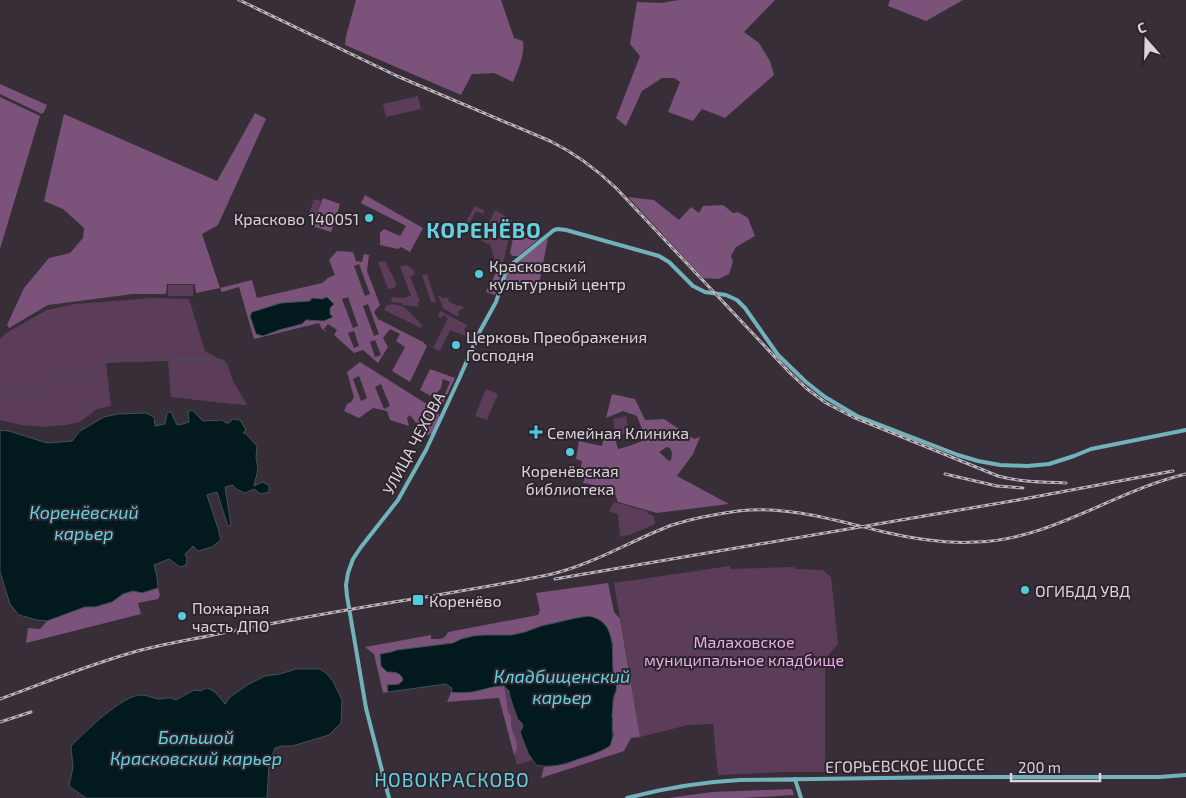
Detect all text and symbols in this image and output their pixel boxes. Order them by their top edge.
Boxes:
north arrow [1121,15,1171,65]
text: С [1135,18,1148,37]
place label: Красково 140051 [234,209,359,228]
marker: Красково 140051 [363,212,375,224]
district label: КОРЕНЁВО [426,217,542,242]
place label: Красковский культурный центр [489,256,626,294]
marker: Красковский культурный центр [473,268,485,280]
place label: Церковь Преображения Господня [466,327,647,364]
marker: Церковь Преображения Господня [450,339,462,351]
street label: УЛИЦА ЧЕХОВА [378,388,448,498]
place label: Семейная Клиника [547,423,689,442]
marker: Семейная Клиника [529,425,543,439]
marker: Коренёвская библиотека [564,446,576,458]
place label: Коренёвская библиотека [521,461,619,498]
water label: Коренёвский карьер [29,501,139,544]
place label: ОГИБДД УВД [1035,581,1130,600]
marker: ОГИБДД УВД [1019,584,1031,596]
place label: Коренёво [429,591,502,610]
marker: Коренёво [411,593,425,607]
place label: Пожарная часть ДПО [192,598,269,635]
marker: Пожарная часть ДПО [176,610,188,622]
park label: Малаховское муниципальное кладбище [644,632,844,670]
water label: Кладбищенский карьер [494,665,630,708]
water label: Большой Красковский карьер [110,726,282,769]
scale bar [1011,750,1100,782]
street label: ЕГОРЬЕВСКОЕ ШОССЕ [825,754,985,776]
text: 200 m [1018,758,1061,776]
district label: НОВОКРАСКОВО [374,768,530,791]

